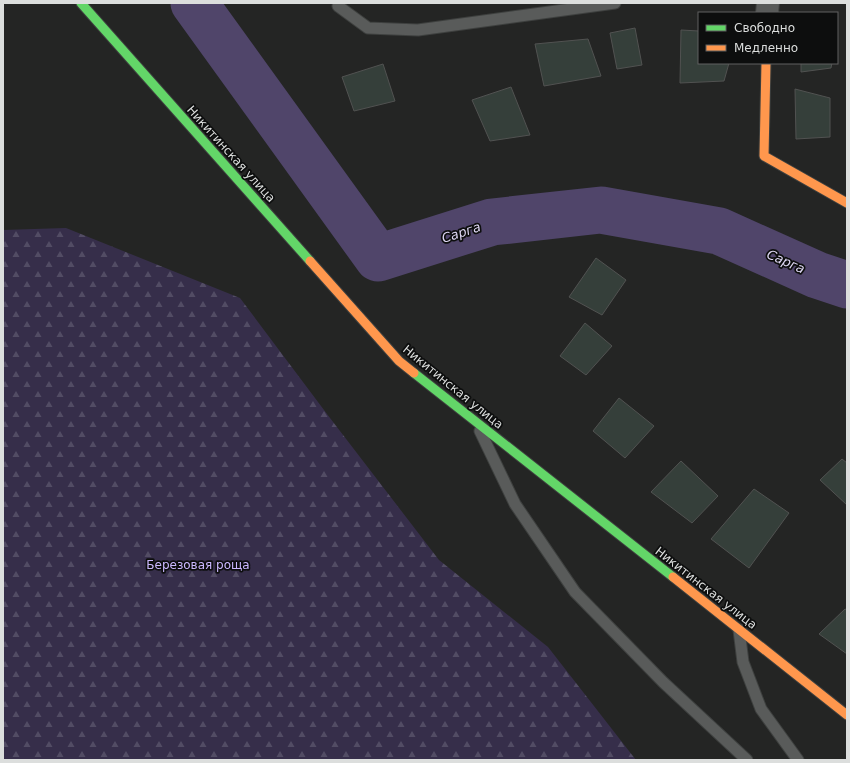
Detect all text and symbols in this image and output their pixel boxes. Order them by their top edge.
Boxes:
legend [698,12,838,64]
text: Свободно [734,21,795,35]
text: Медленно [734,41,798,55]
street label: Никитинская улица [184,103,278,205]
water label: Сарга [440,219,483,246]
water label: Сарга [764,246,807,276]
street label: Никитинская улица [400,342,506,432]
street label: Никитинская улица [653,544,759,632]
park label: Березовая роща [146,558,250,572]

